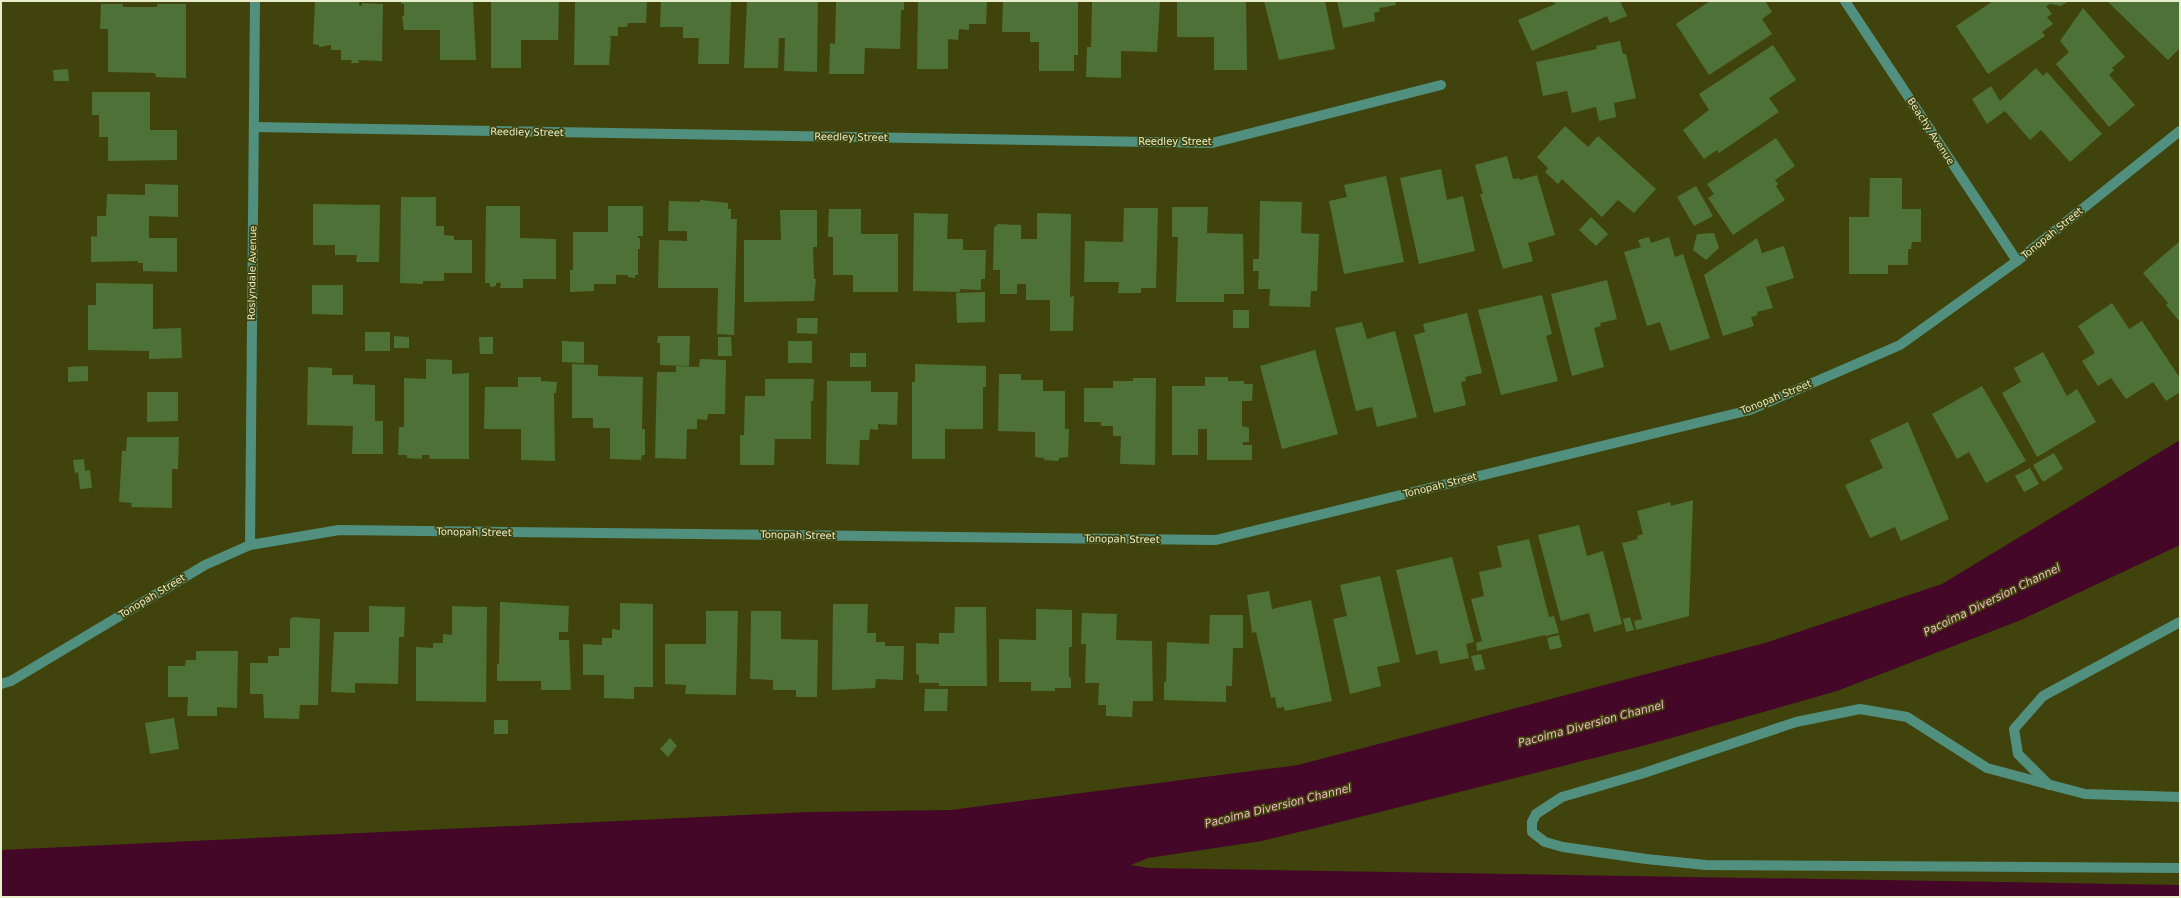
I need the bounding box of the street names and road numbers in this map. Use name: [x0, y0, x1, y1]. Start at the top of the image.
street label: Beachy Avenue: [1905, 96, 1957, 166]
street label: Reedley Street: [490, 126, 564, 138]
street label: Reedley Street: [814, 131, 888, 143]
street label: Reedley Street: [1138, 136, 1212, 147]
street label: Tonopah Street: [2018, 205, 2085, 262]
street label: Roslyndale Avenue: [246, 226, 258, 320]
street label: Tonopah Street: [1738, 378, 1813, 417]
street label: Tonopah Street: [1401, 471, 1478, 500]
street label: Tonopah Street: [435, 526, 512, 538]
street label: Tonopah Street: [759, 529, 836, 541]
street label: Tonopah Street: [1083, 533, 1160, 545]
street label: Tonopah Street: [116, 572, 187, 621]

